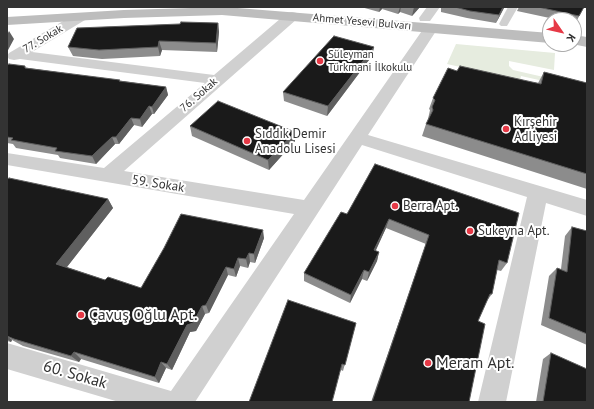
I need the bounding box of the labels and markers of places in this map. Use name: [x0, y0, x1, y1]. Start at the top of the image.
place label: Süleyman Türkmani İlkokulu: [328, 48, 412, 74]
marker: Süleyman Türkmani İlkokulu: [315, 56, 325, 66]
place label: Kırşehir Adliyesi: [514, 114, 557, 145]
marker: Kırşehir Adliyesi: [501, 124, 511, 134]
place label: Sıddık Demir Anadolu Lisesi: [255, 126, 336, 157]
marker: Sıddık Demir Anadolu Lisesi: [242, 136, 252, 146]
place label: Berra Apt.: [403, 198, 458, 214]
marker: Berra Apt.: [390, 201, 400, 211]
place label: Sukeyna Apt.: [478, 223, 549, 239]
marker: Sukeyna Apt.: [465, 226, 475, 236]
place label: Çavuş Oğlu Apt.: [89, 305, 197, 325]
marker: Çavuş Oğlu Apt.: [76, 310, 86, 320]
place label: Meram Apt.: [436, 353, 515, 373]
marker: Meram Apt.: [423, 358, 433, 368]

